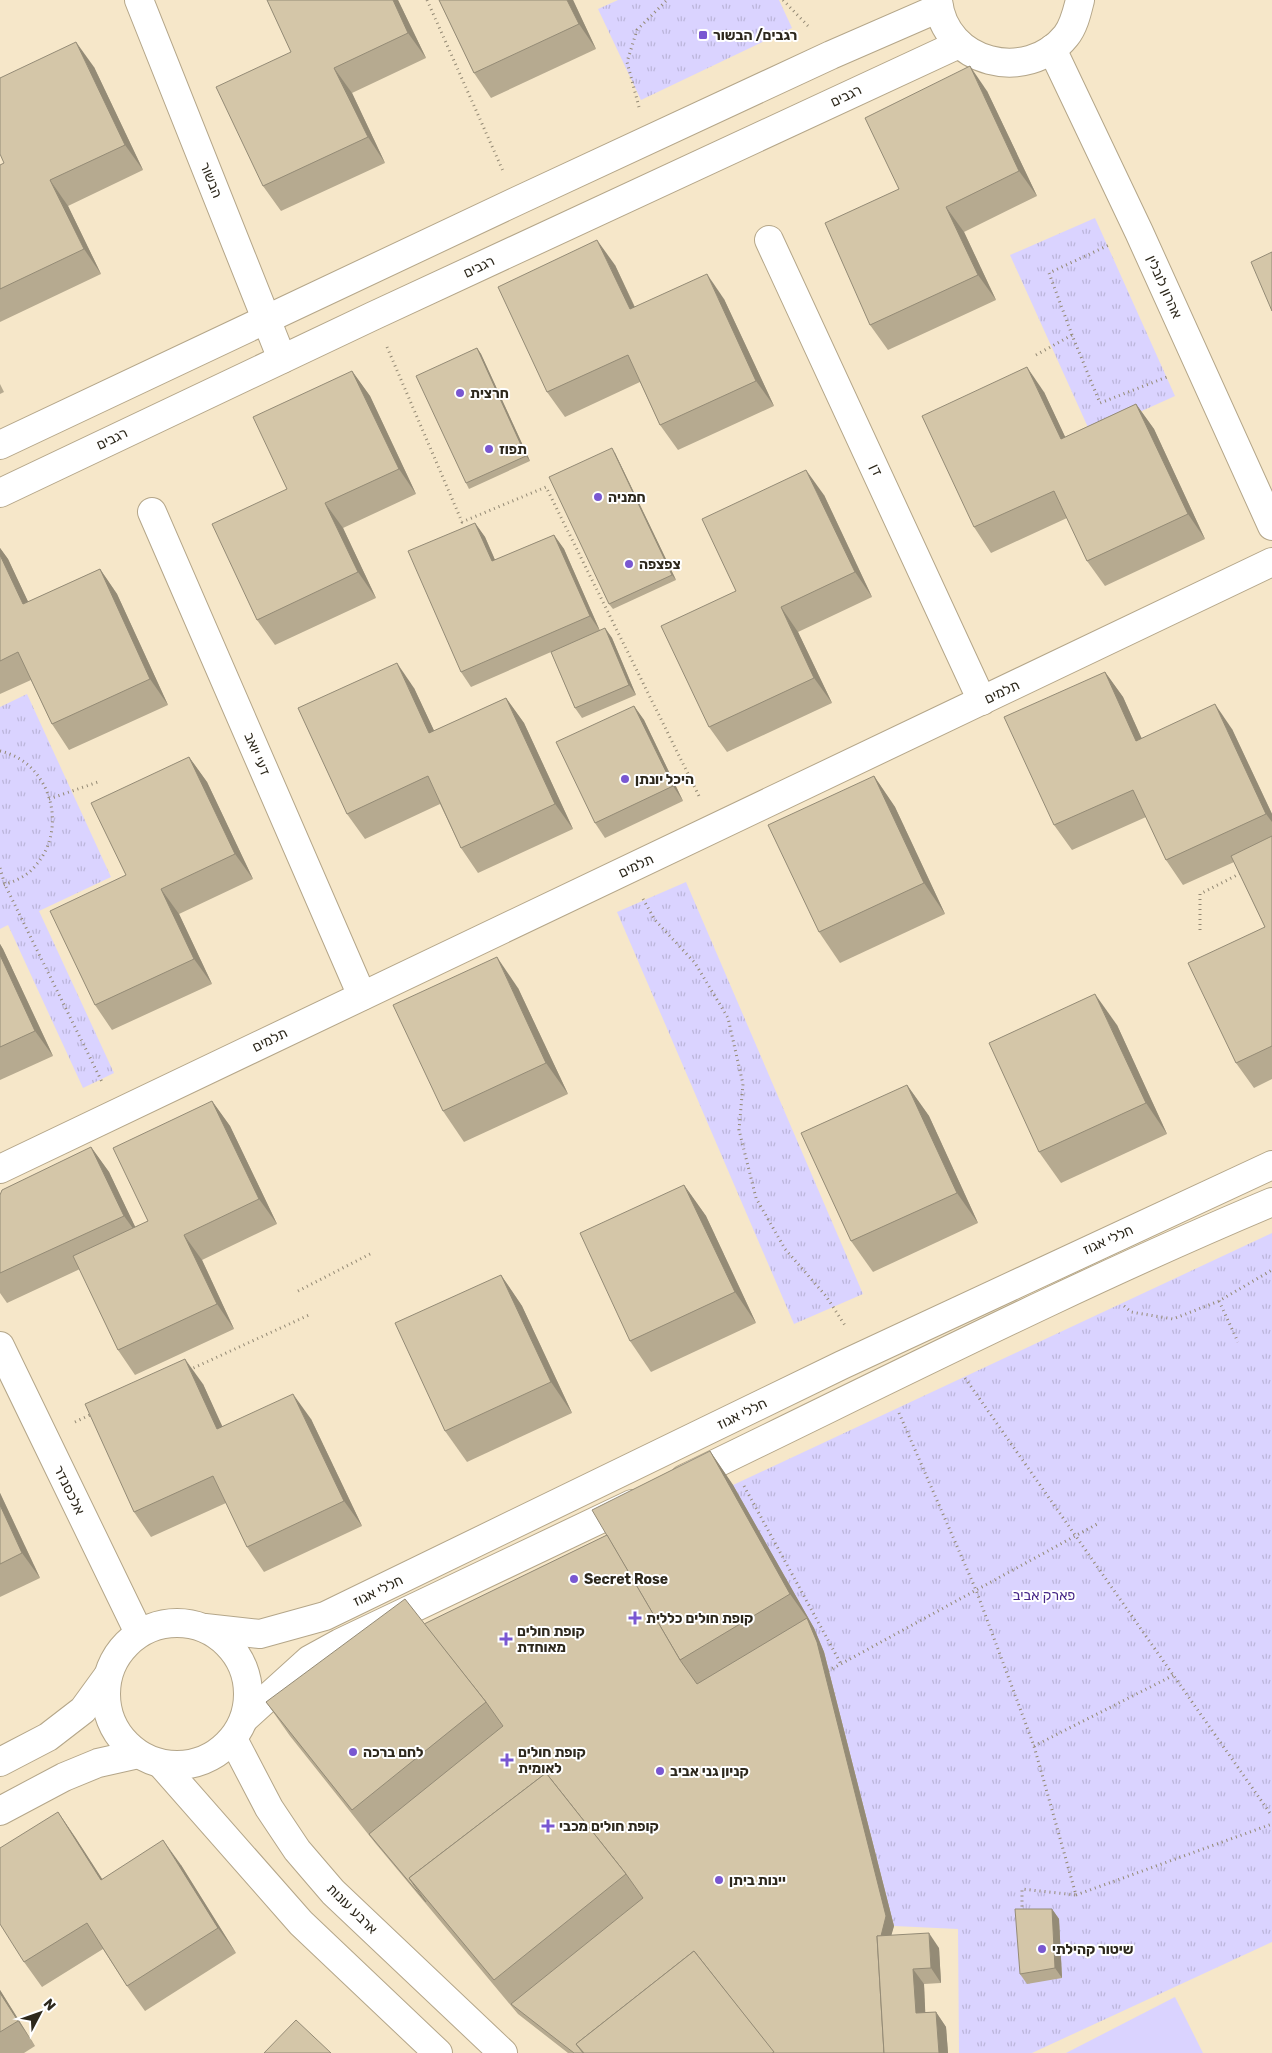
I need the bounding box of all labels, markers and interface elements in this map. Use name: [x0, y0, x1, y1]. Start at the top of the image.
place label: רגבים/ הבשור: [713, 27, 797, 44]
marker: רגבים/ הבשור: [697, 29, 709, 41]
street label: רגבים: [828, 81, 864, 111]
street label: הבשור: [196, 160, 226, 200]
street label: רגבים: [461, 252, 497, 282]
street label: אהרון לובלין: [1143, 253, 1185, 321]
place label: חרצית: [470, 385, 509, 402]
marker: חרצית: [454, 387, 466, 399]
street label: רגבים: [94, 424, 130, 454]
place label: תפוז: [499, 441, 527, 458]
marker: תפוז: [483, 443, 495, 455]
street label: דן: [866, 461, 886, 479]
place label: חמניה: [608, 489, 646, 506]
marker: חמניה: [592, 491, 604, 503]
place label: צפצפה: [639, 556, 681, 573]
marker: צפצפה: [623, 558, 635, 570]
street label: תלמים: [982, 676, 1022, 708]
street label: דעי יואב: [240, 730, 274, 778]
place label: היכל יונתן: [635, 771, 694, 788]
marker: היכל יונתן: [619, 773, 631, 785]
street label: תלמים: [616, 850, 656, 882]
street label: תלמים: [250, 1024, 290, 1056]
street label: חללי אגוז: [1080, 1221, 1136, 1259]
street label: חללי אגוז: [714, 1395, 770, 1433]
street label: אלכסנדר: [50, 1463, 88, 1517]
place label: Secret Rose: [584, 1571, 668, 1588]
street label: חללי אגוז: [350, 1572, 406, 1610]
marker: Secret Rose: [568, 1573, 580, 1585]
park label: פארק אביב: [1013, 1587, 1075, 1604]
place label: קופת חולים כללית: [646, 1610, 753, 1627]
marker: קופת חולים כללית: [628, 1611, 642, 1625]
place label: קופת חולים מאוחדת: [517, 1623, 585, 1656]
marker: קופת חולים מאוחדת: [499, 1632, 513, 1646]
place label: לחם ברכה: [363, 1744, 423, 1761]
place label: קופת חולים לאומית: [518, 1744, 586, 1777]
marker: לחם ברכה: [347, 1746, 359, 1758]
marker: קופת חולים לאומית: [500, 1753, 514, 1767]
place label: קניון גני אביב: [670, 1763, 749, 1780]
marker: קניון גני אביב: [654, 1765, 666, 1777]
place label: קופת חולים מכבי: [559, 1818, 659, 1835]
marker: קופת חולים מכבי: [541, 1819, 555, 1833]
place label: יינות ביתן: [729, 1872, 786, 1889]
marker: יינות ביתן: [713, 1874, 725, 1886]
street label: ארבע עונות: [323, 1880, 381, 1938]
place label: שיטור קהילתי: [1052, 1941, 1133, 1958]
marker: שיטור קהילתי: [1036, 1943, 1048, 1955]
north arrow: [15, 1988, 65, 2038]
text: N: [40, 1995, 59, 2014]

